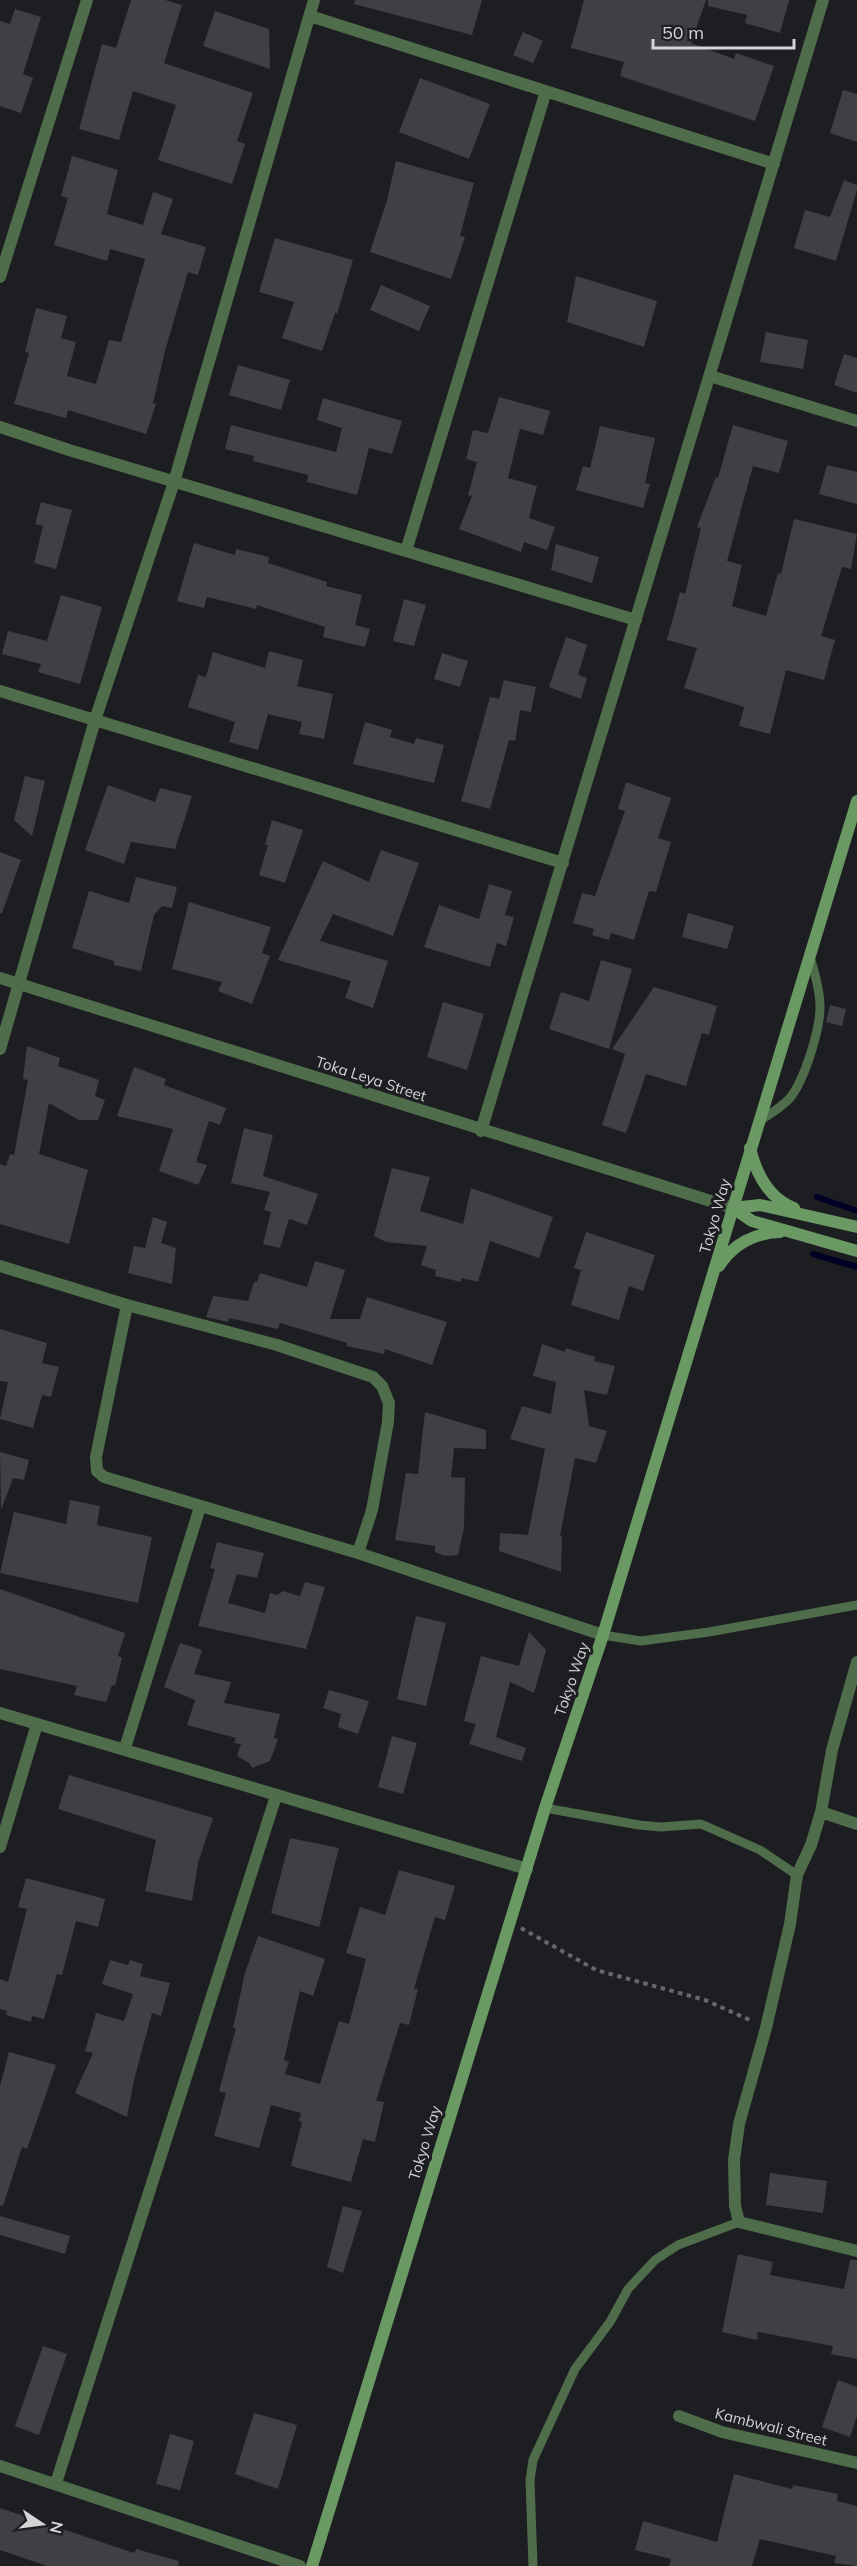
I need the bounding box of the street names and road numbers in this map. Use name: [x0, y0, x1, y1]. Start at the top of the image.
street label: Toka Leya Street: [313, 1052, 429, 1105]
street label: Tokyo Way: [695, 1176, 734, 1255]
street label: Tokyo Way: [550, 1639, 593, 1718]
street label: Tokyo Way: [404, 2103, 445, 2182]
street label: Kambwali Street: [713, 2403, 829, 2450]

